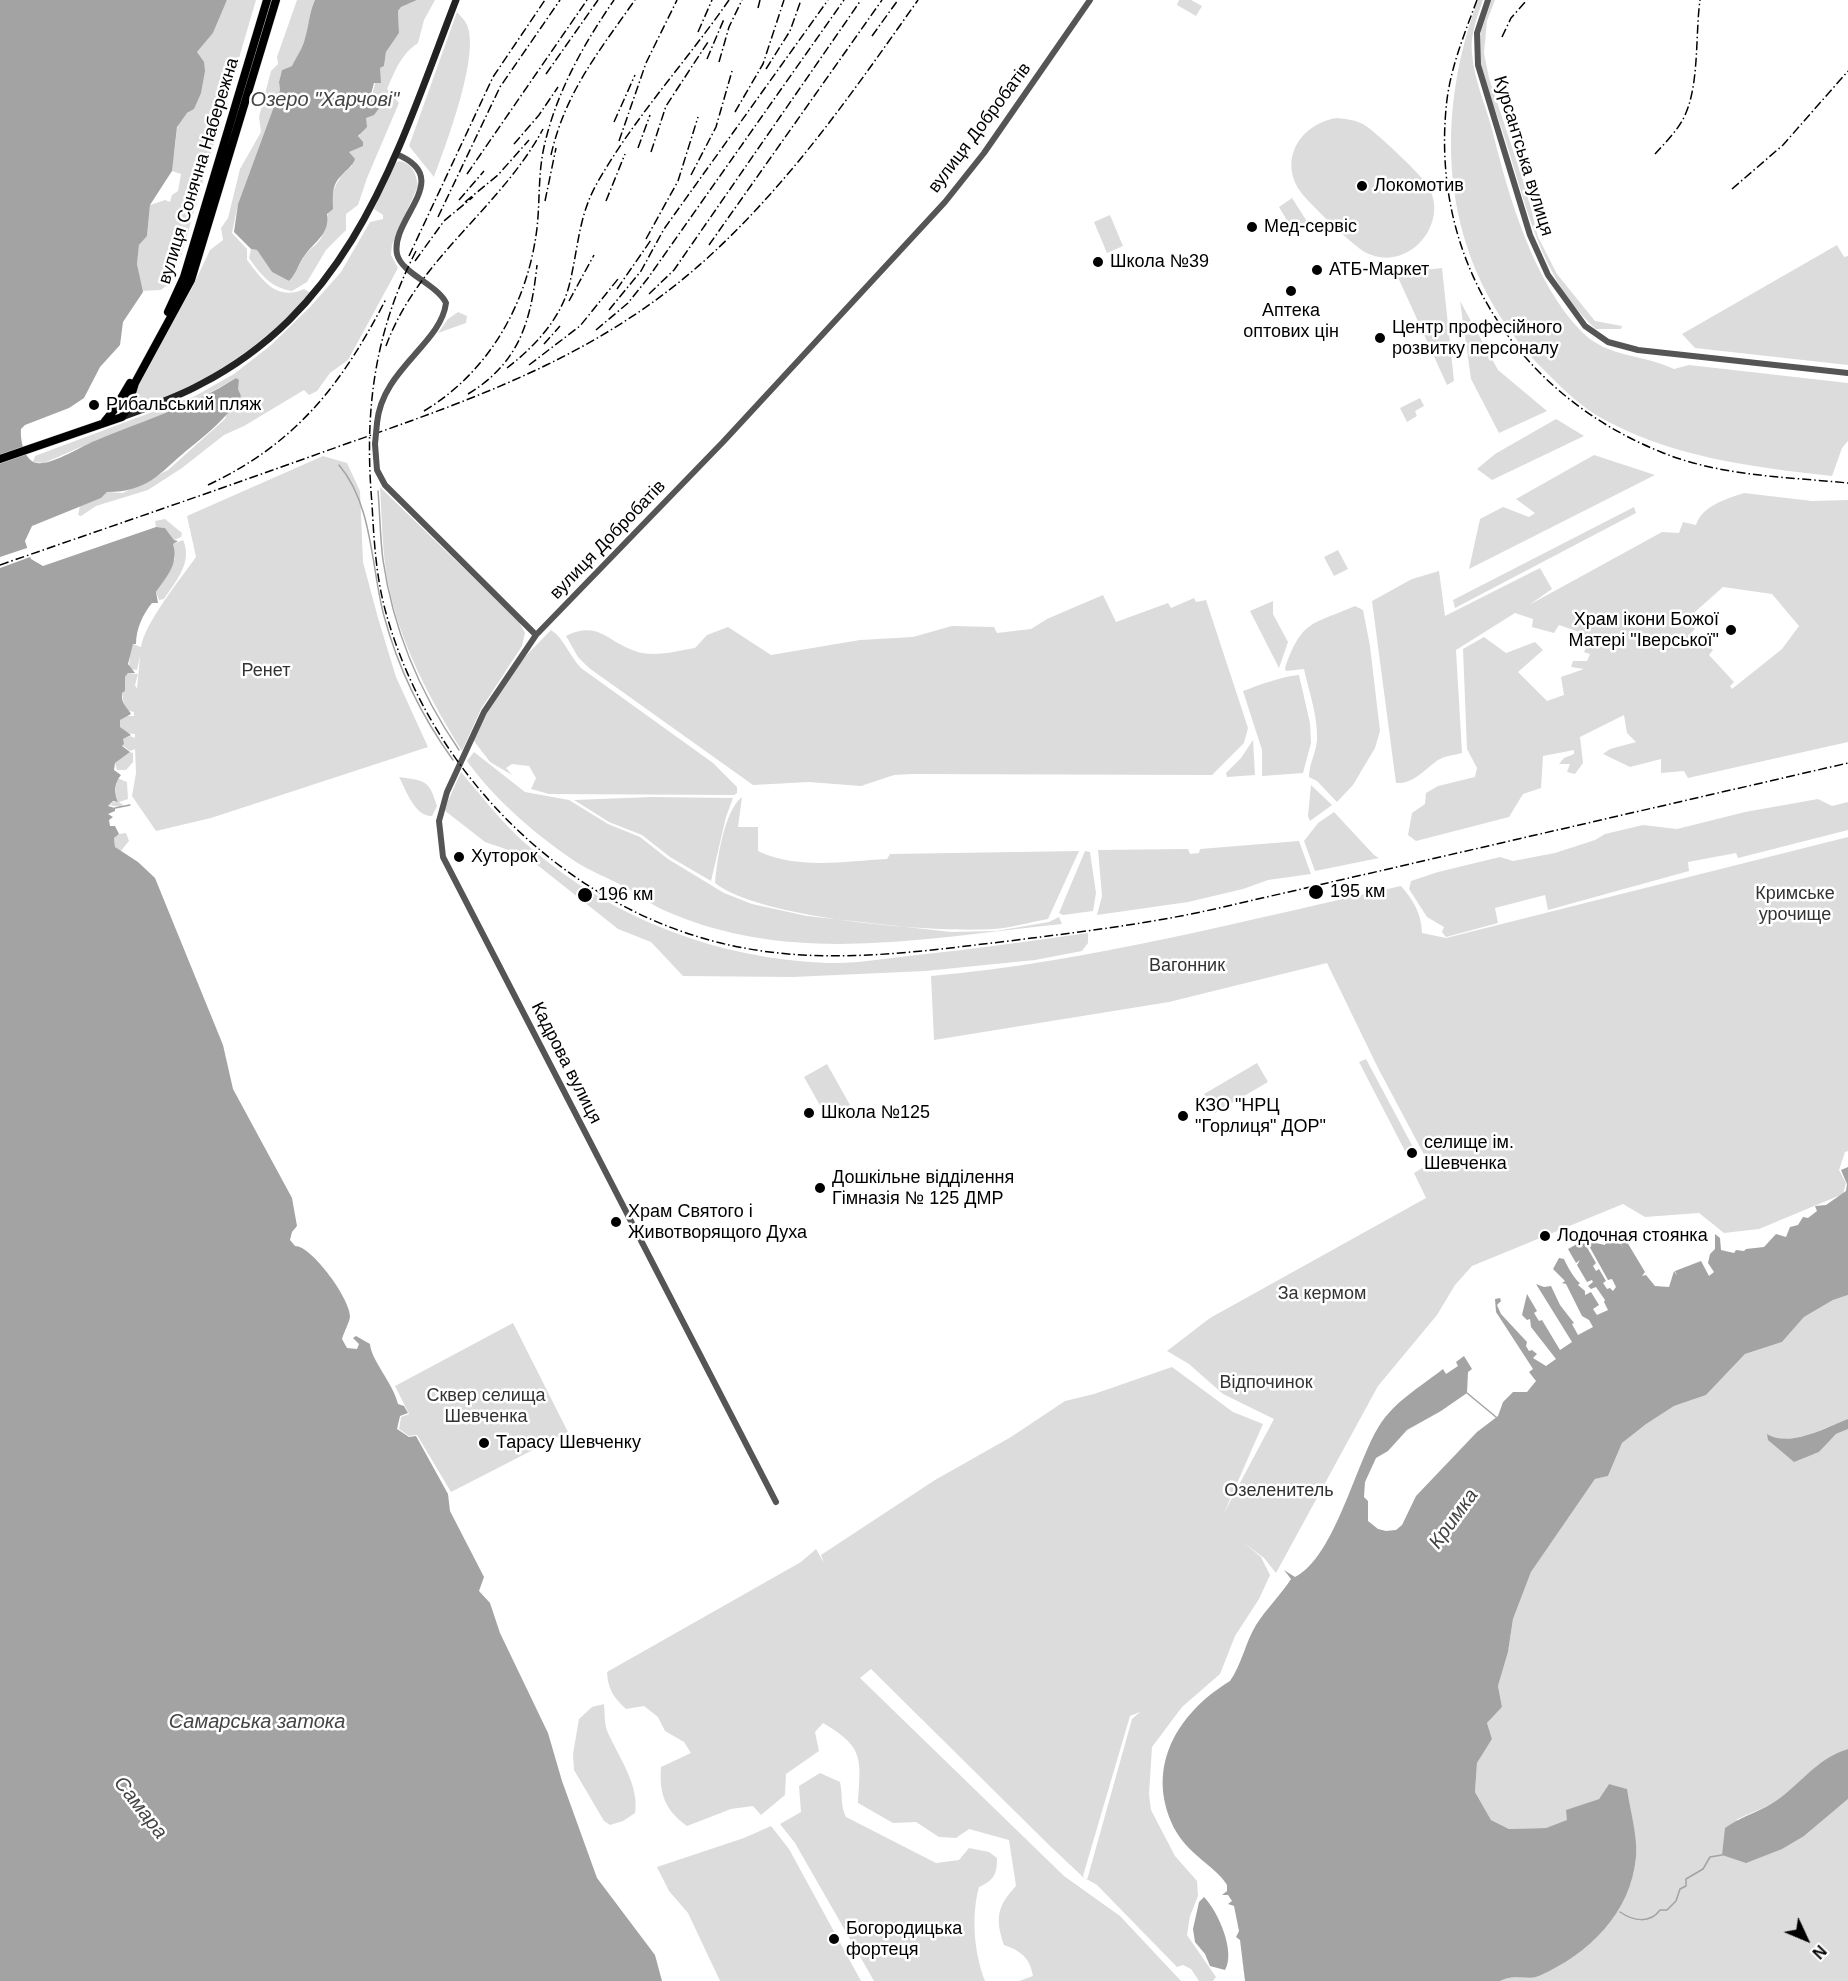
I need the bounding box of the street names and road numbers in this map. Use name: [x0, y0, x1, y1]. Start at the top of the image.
street label: вулиця Сонячна Набережна: [154, 55, 244, 287]
street label: вулиця Добробатів: [924, 59, 1036, 197]
street label: Курсантська вулиця: [1488, 73, 1558, 239]
street label: вулиця Добробатів: [546, 476, 670, 604]
street label: Кадрова вулиця: [526, 998, 606, 1128]

